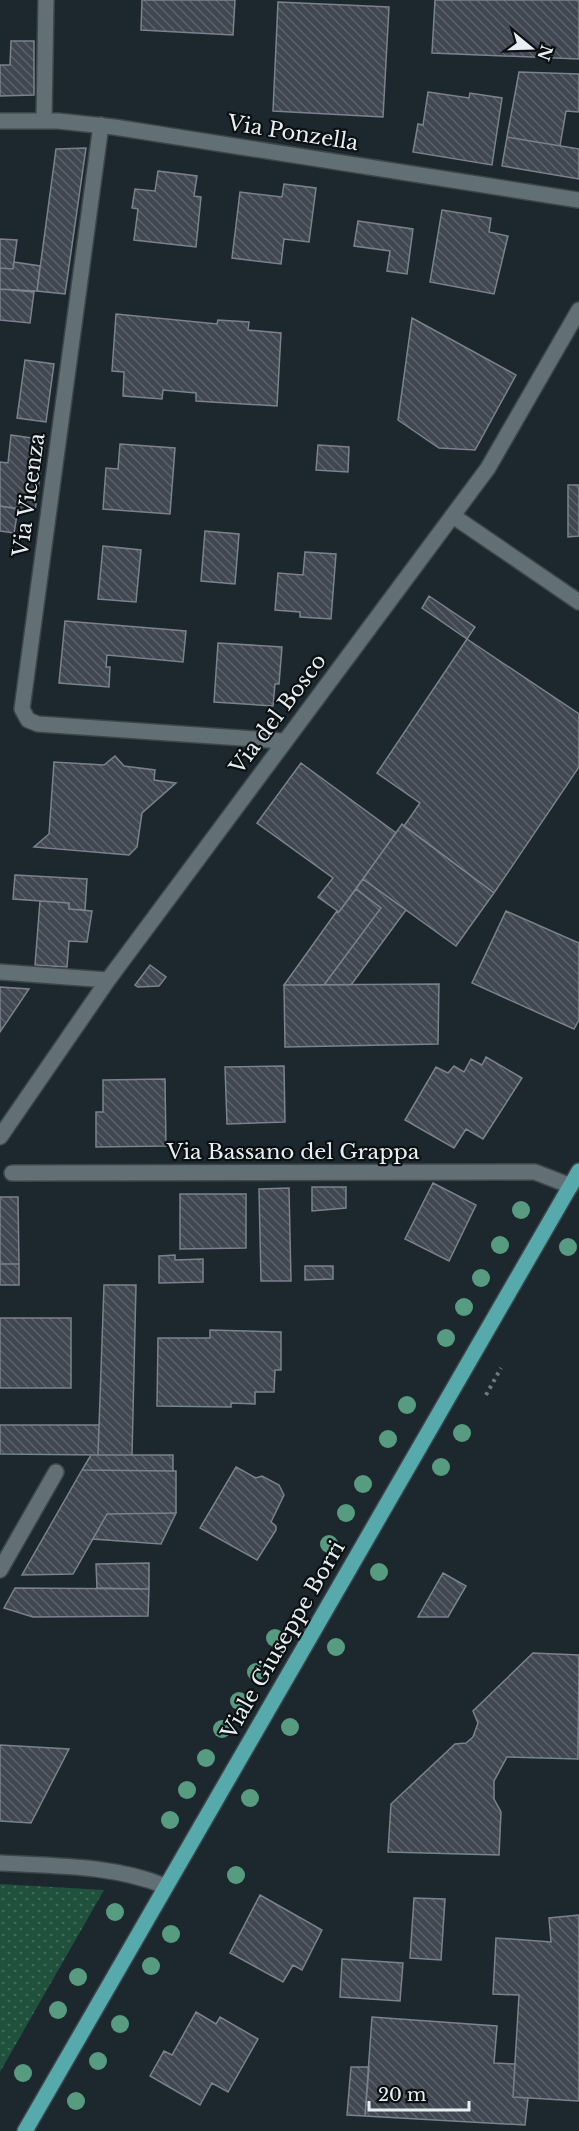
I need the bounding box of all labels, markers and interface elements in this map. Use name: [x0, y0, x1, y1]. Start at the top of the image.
north arrow: [501, 18, 561, 78]
text: N: [533, 43, 557, 63]
street label: Via Ponzella: [225, 110, 361, 156]
street label: Via Vicenza: [7, 431, 51, 559]
street label: Via del Bosco: [224, 649, 332, 780]
street label: Via Bassano del Grappa: [166, 1139, 420, 1165]
street label: Viale Giuseppe Borri: [215, 1536, 350, 1745]
scale bar: [369, 2074, 470, 2112]
text: 20 m: [378, 2084, 426, 2106]

